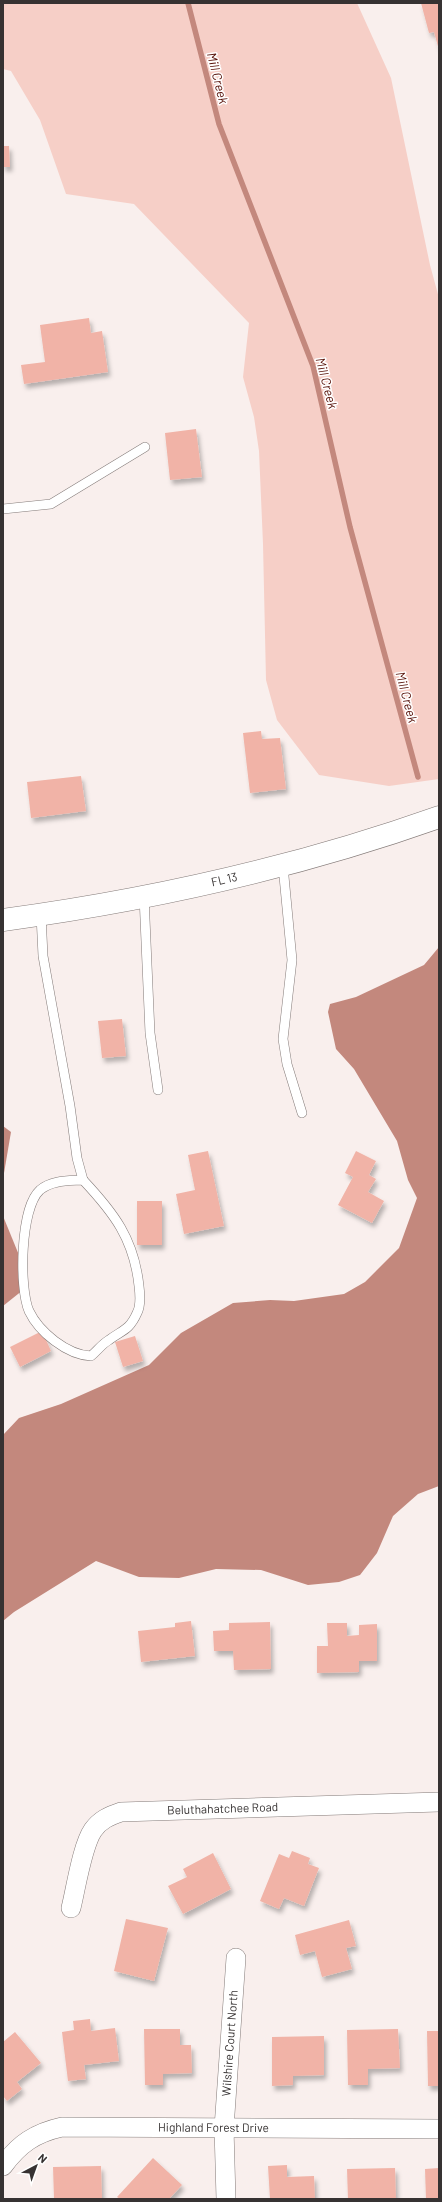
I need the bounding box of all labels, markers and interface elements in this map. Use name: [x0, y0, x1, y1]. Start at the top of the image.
water label: Mill Creek: [204, 51, 232, 106]
water label: Mill Creek: [312, 356, 342, 411]
water label: Mill Creek: [392, 670, 422, 725]
street label: FL 13: [210, 869, 239, 888]
street label: Beluthahatchee Road: [167, 1799, 278, 1817]
street label: Wilshire Court North: [218, 1990, 240, 2097]
street label: Highland Forest Drive: [158, 2120, 269, 2134]
north arrow: [16, 2146, 56, 2186]
text: N: [36, 2151, 50, 2165]

